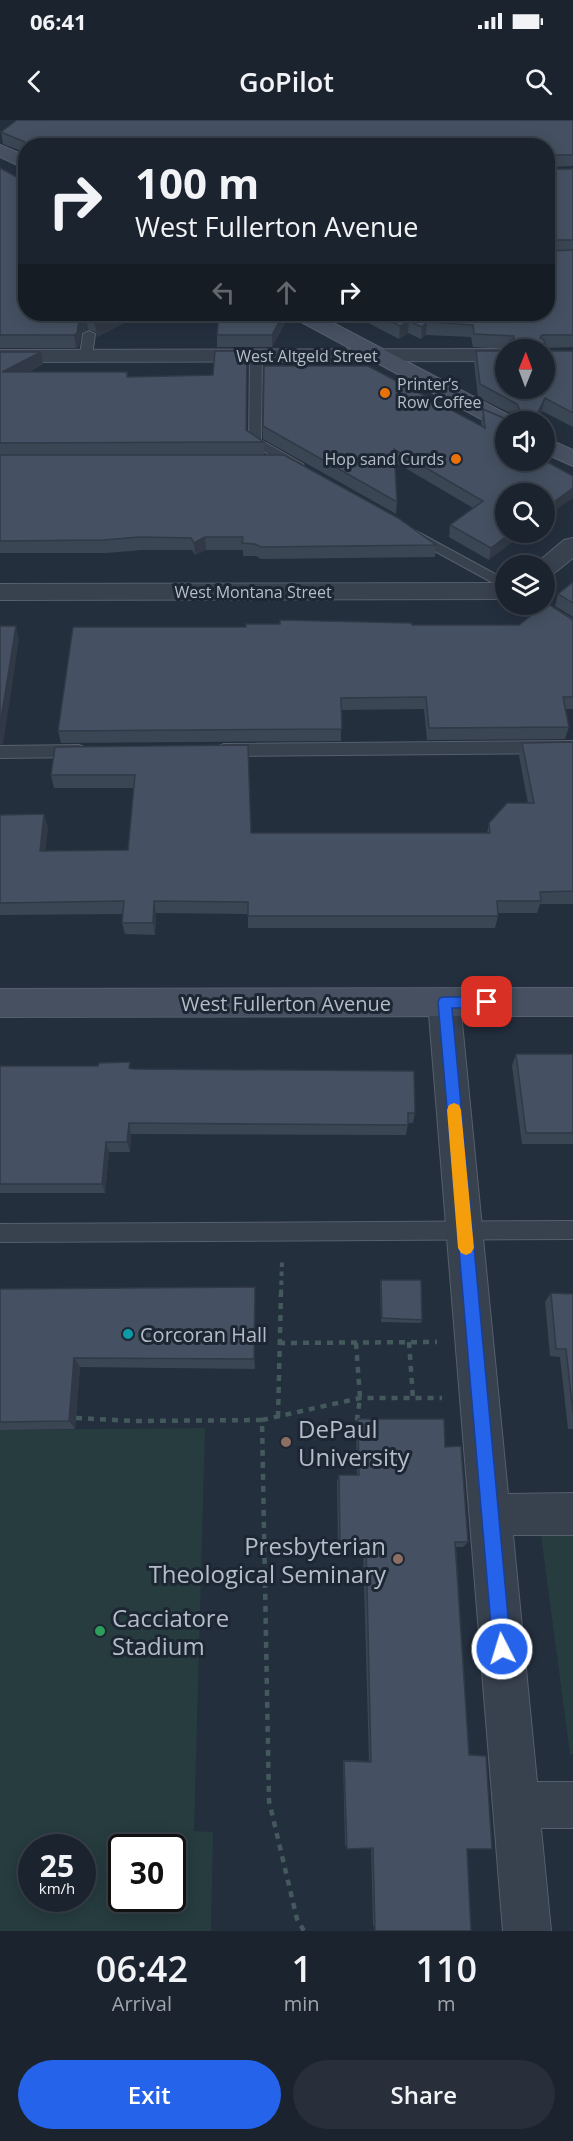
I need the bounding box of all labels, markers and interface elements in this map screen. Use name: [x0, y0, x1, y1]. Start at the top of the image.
text: 06:41: [30, 6, 87, 36]
text: GoPilot: [239, 63, 334, 100]
icon: back: [18, 65, 51, 98]
icon: search: [522, 65, 555, 98]
text: 100 m: [135, 154, 259, 211]
icon: right: [36, 162, 114, 240]
text: West Fullerton Avenue: [135, 208, 418, 245]
icon: left: [207, 276, 240, 309]
icon: ahead: [270, 276, 303, 309]
icon: right: [333, 276, 366, 309]
north arrow: [495, 339, 555, 399]
map controls: [495, 339, 555, 615]
street label: West Altgeld Street: [236, 345, 378, 367]
place label: Printer’s Row Coffee: [397, 373, 482, 413]
marker: Printer’s Row Coffee: [378, 386, 392, 400]
button: sound: [495, 411, 555, 471]
place label: Hop sand Curds: [325, 448, 444, 470]
marker: Hop sand Curds: [449, 452, 463, 466]
button: search: [495, 483, 555, 543]
button: layers: [495, 555, 555, 615]
street label: West Montana Street: [174, 581, 332, 603]
pin: [461, 976, 512, 1027]
icon: arrive: [470, 985, 503, 1018]
street label: West Fullerton Avenue: [181, 990, 391, 1017]
place label: Corcoran Hall: [140, 1321, 267, 1348]
marker: Corcoran Hall: [121, 1327, 135, 1341]
place label: DePaul University: [298, 1412, 411, 1473]
marker: DePaul University: [279, 1435, 293, 1449]
place label: Presbyterian Theological Seminary: [149, 1529, 387, 1590]
marker: Presbyterian Theological Seminary: [391, 1552, 405, 1566]
place label: Cacciatore Stadium: [112, 1601, 229, 1662]
position arrow: [470, 1617, 534, 1681]
marker: Cacciatore Stadium: [93, 1624, 107, 1638]
speed limit sign: 30: [108, 1834, 186, 1912]
text: 25: [40, 1845, 74, 1886]
text: km/h: [39, 1878, 75, 1898]
text: 06:42: [96, 1944, 188, 1993]
text: 1: [291, 1944, 312, 1993]
text: 110: [415, 1944, 477, 1993]
text: Arrival: [112, 1990, 172, 2017]
text: min: [284, 1990, 320, 2017]
text: m: [437, 1990, 456, 2017]
button: Exit: [18, 2060, 281, 2129]
button: Share: [293, 2060, 555, 2129]

